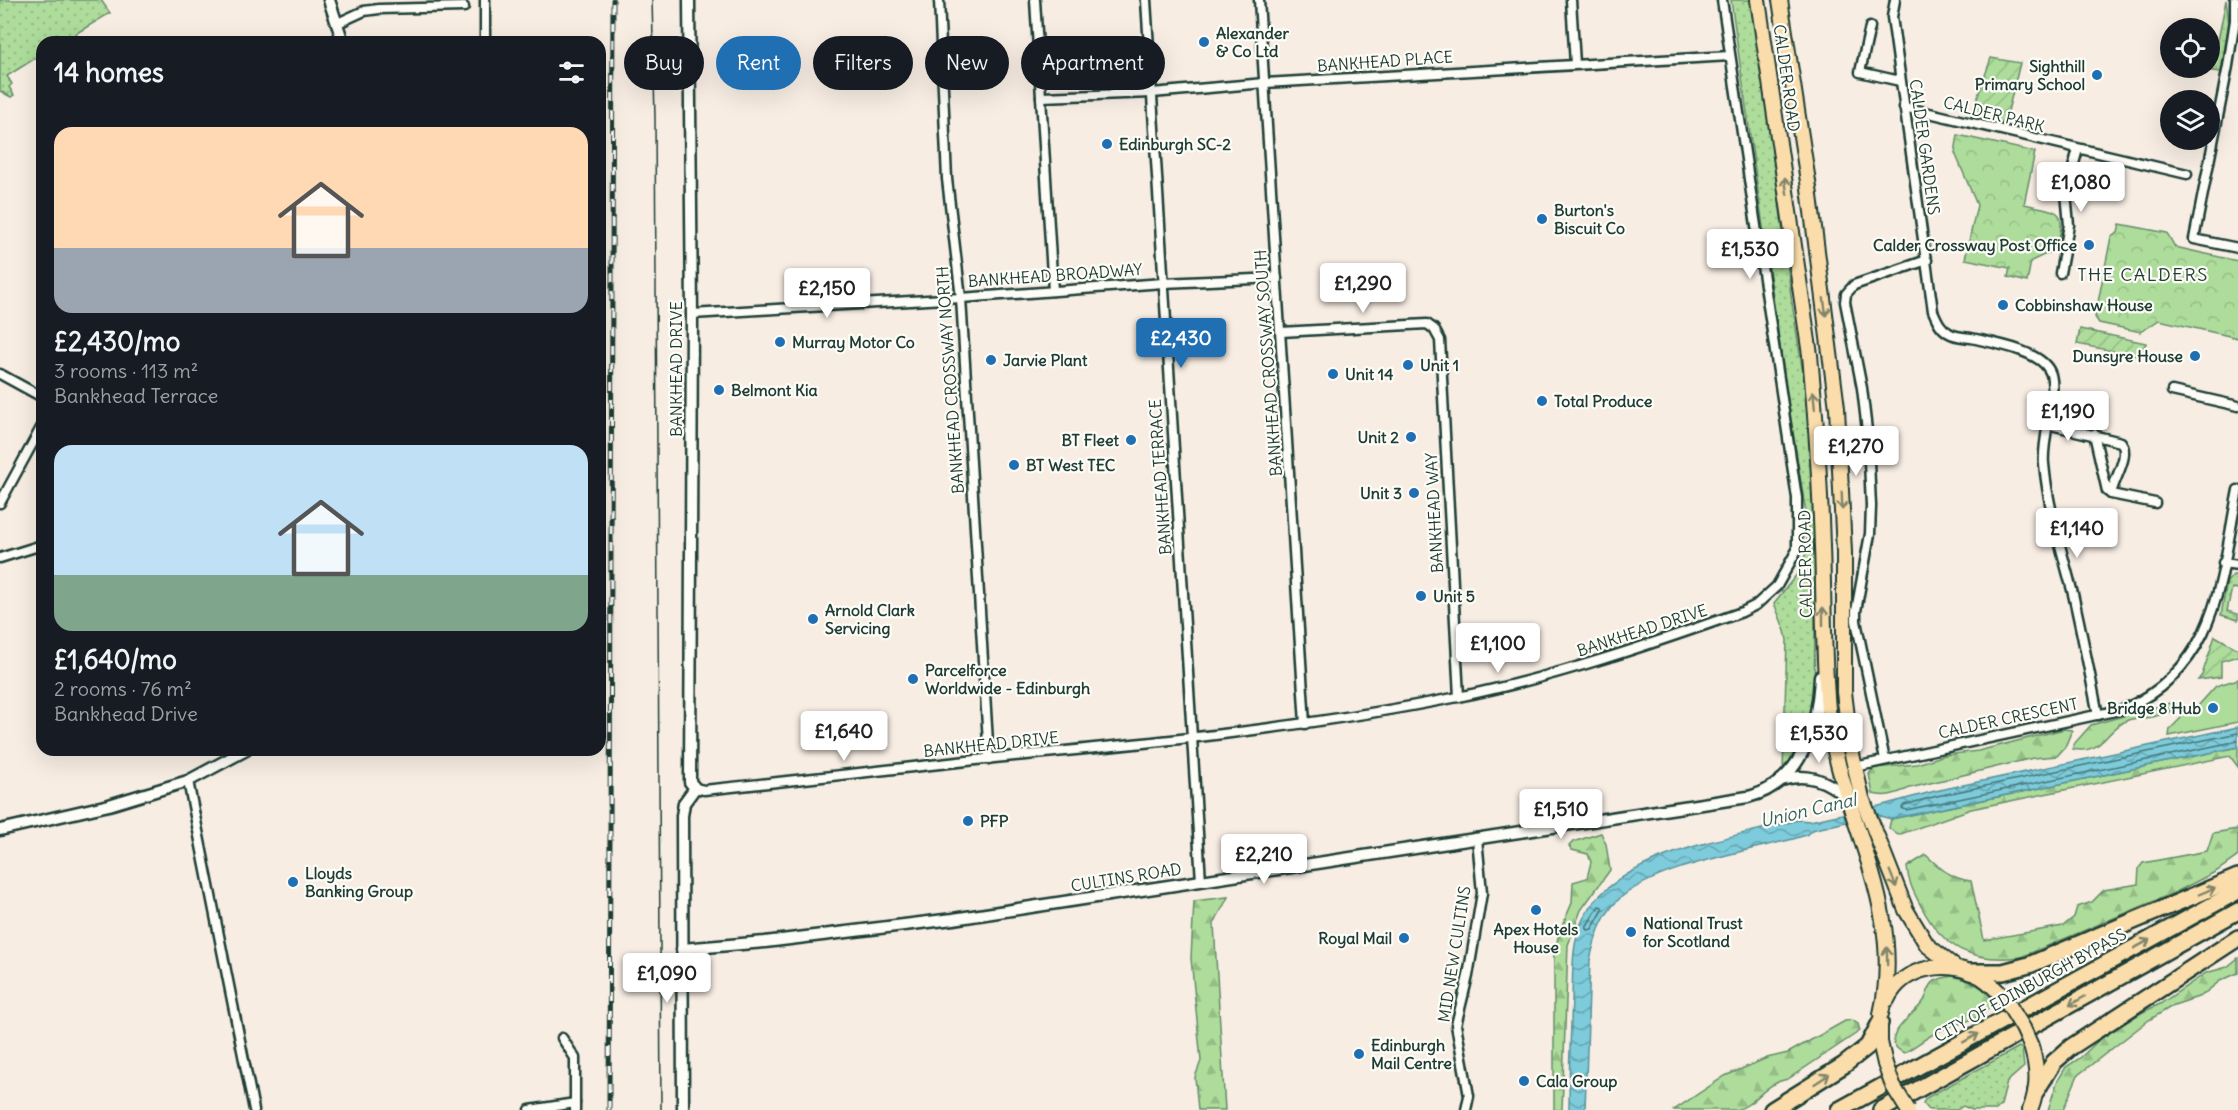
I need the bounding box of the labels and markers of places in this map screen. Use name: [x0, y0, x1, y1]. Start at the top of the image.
place label: Alexander & Co Ltd: [1216, 23, 1289, 61]
marker: Alexander & Co Ltd: [1197, 35, 1211, 49]
place label: Sighthill Primary School: [1975, 56, 2085, 95]
marker: Sighthill Primary School: [2090, 68, 2104, 82]
place label: Edinburgh SC-2: [1119, 134, 1231, 155]
marker: Edinburgh SC-2: [1100, 137, 1114, 151]
pin: £1,080: [2032, 162, 2130, 213]
place label: Burton's Biscuit Co: [1554, 200, 1625, 238]
marker: Burton's Biscuit Co: [1535, 212, 1549, 226]
pin: £1,530: [1701, 229, 1799, 280]
place label: Calder Crossway Post Office: [1873, 235, 2077, 256]
marker: Calder Crossway Post Office: [2082, 238, 2096, 252]
pin: £1,290: [1314, 263, 1412, 314]
pin: £2,150: [778, 268, 876, 319]
place label: Cobbinshaw House: [2015, 295, 2153, 315]
marker: Cobbinshaw House: [1996, 298, 2010, 312]
pin: £2,430: [1132, 318, 1230, 369]
place label: Murray Motor Co: [792, 332, 915, 353]
marker: Murray Motor Co: [773, 335, 787, 349]
place label: Dunsyre House: [2072, 346, 2183, 367]
marker: Dunsyre House: [2188, 349, 2202, 363]
place label: Jarvie Plant: [1003, 350, 1088, 370]
marker: Jarvie Plant: [984, 353, 998, 367]
place label: Unit 1: [1420, 355, 1459, 375]
marker: Unit 1: [1401, 358, 1415, 372]
place label: Unit 14: [1345, 364, 1393, 384]
marker: Unit 14: [1326, 367, 1340, 381]
place label: Belmont Kia: [731, 380, 818, 400]
marker: Belmont Kia: [712, 383, 726, 397]
place label: Total Produce: [1554, 391, 1653, 411]
pin: £1,190: [2019, 391, 2117, 442]
marker: Total Produce: [1535, 394, 1549, 408]
pin: £1,270: [1807, 426, 1905, 477]
place label: Unit 2: [1357, 427, 1399, 447]
place label: BT Fleet: [1062, 430, 1120, 450]
marker: Unit 2: [1404, 430, 1418, 444]
marker: BT Fleet: [1124, 433, 1138, 447]
place label: BT West TEC: [1026, 455, 1116, 475]
marker: BT West TEC: [1007, 458, 1021, 472]
place label: Unit 3: [1360, 483, 1402, 503]
marker: Unit 3: [1407, 486, 1421, 500]
pin: £1,140: [2028, 508, 2126, 559]
place label: Unit 5: [1433, 586, 1475, 606]
marker: Unit 5: [1414, 589, 1428, 603]
place label: Arnold Clark Servicing: [825, 600, 915, 639]
marker: Arnold Clark Servicing: [806, 612, 820, 626]
pin: £1,100: [1449, 623, 1547, 674]
place label: Parcelforce Worldwide - Edinburgh: [925, 660, 1090, 699]
marker: Parcelforce Worldwide - Edinburgh: [906, 672, 920, 686]
place label: Bridge 8 Hub: [2107, 698, 2201, 719]
marker: Bridge 8 Hub: [2206, 701, 2220, 715]
pin: £1,640: [795, 711, 893, 762]
pin: £1,530: [1770, 713, 1868, 764]
pin: £1,510: [1512, 789, 1610, 840]
place label: PFP: [980, 811, 1009, 831]
marker: PFP: [961, 814, 975, 828]
pin: £2,210: [1215, 834, 1313, 885]
place label: Lloyds Banking Group: [305, 863, 413, 902]
marker: Lloyds Banking Group: [286, 875, 300, 889]
marker: Apex Hotels House: [1529, 903, 1543, 917]
place label: National Trust for Scotland: [1643, 913, 1743, 951]
place label: Apex Hotels House: [1494, 919, 1578, 957]
marker: National Trust for Scotland: [1624, 925, 1638, 939]
place label: Royal Mail: [1318, 928, 1392, 949]
marker: Royal Mail: [1397, 931, 1411, 945]
pin: £1,090: [618, 953, 716, 1004]
place label: Edinburgh Mail Centre: [1371, 1035, 1452, 1073]
marker: Edinburgh Mail Centre: [1352, 1047, 1366, 1061]
place label: Cala Group: [1536, 1071, 1617, 1092]
marker: Cala Group: [1517, 1074, 1531, 1088]

